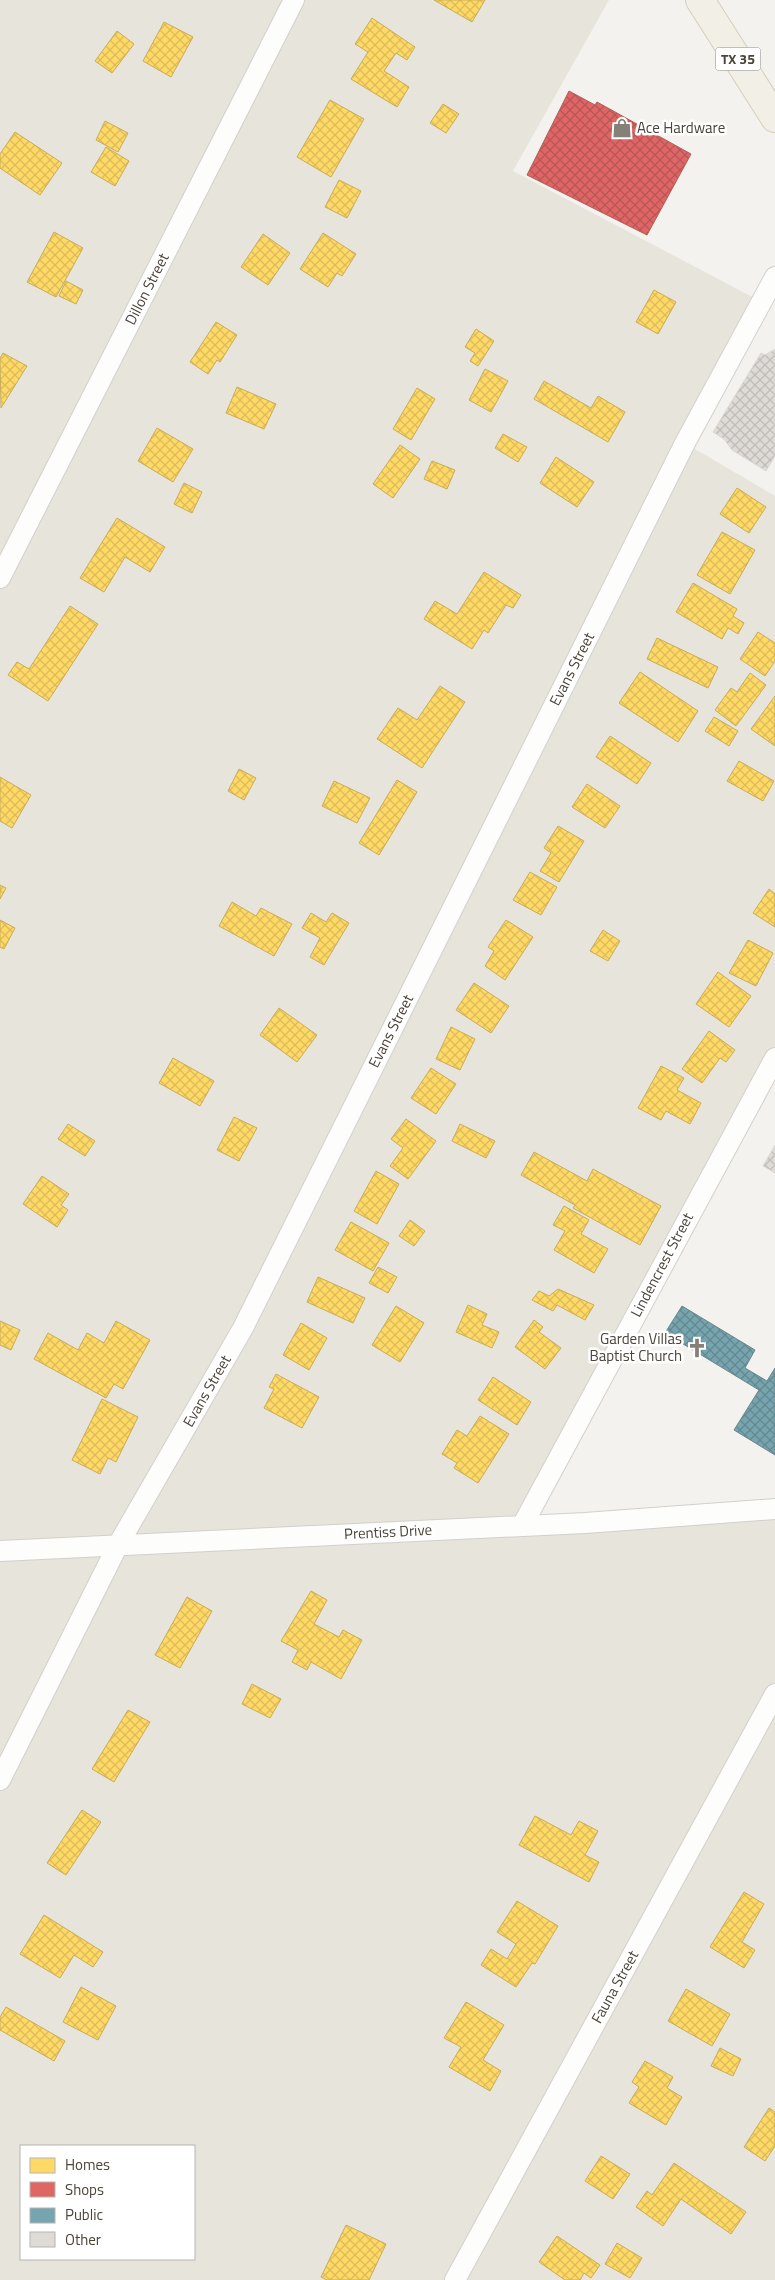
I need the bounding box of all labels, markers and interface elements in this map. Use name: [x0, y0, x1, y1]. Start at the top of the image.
road number: TX 35: [716, 48, 760, 70]
place label: Ace Hardware: [637, 116, 725, 139]
shop icon: Ace Hardware: [611, 117, 633, 139]
street label: Dillon Street: [119, 248, 175, 329]
street label: Evans Street: [543, 627, 600, 710]
street label: Evans Street: [362, 989, 419, 1072]
street label: Lindencrest Street: [624, 1208, 699, 1321]
place label: Garden Villas Baptist Church: [589, 1327, 682, 1367]
church icon: Garden Villas Baptist Church: [686, 1337, 708, 1359]
street label: Evans Street: [177, 1350, 237, 1431]
street label: Prentiss Drive: [343, 1518, 433, 1545]
street label: Fauna Street: [585, 1945, 644, 2028]
legend: [20, 2145, 195, 2260]
text: Homes: [65, 2153, 110, 2176]
text: Shops: [65, 2178, 104, 2201]
text: Public: [65, 2203, 103, 2226]
text: Other: [65, 2228, 101, 2251]

